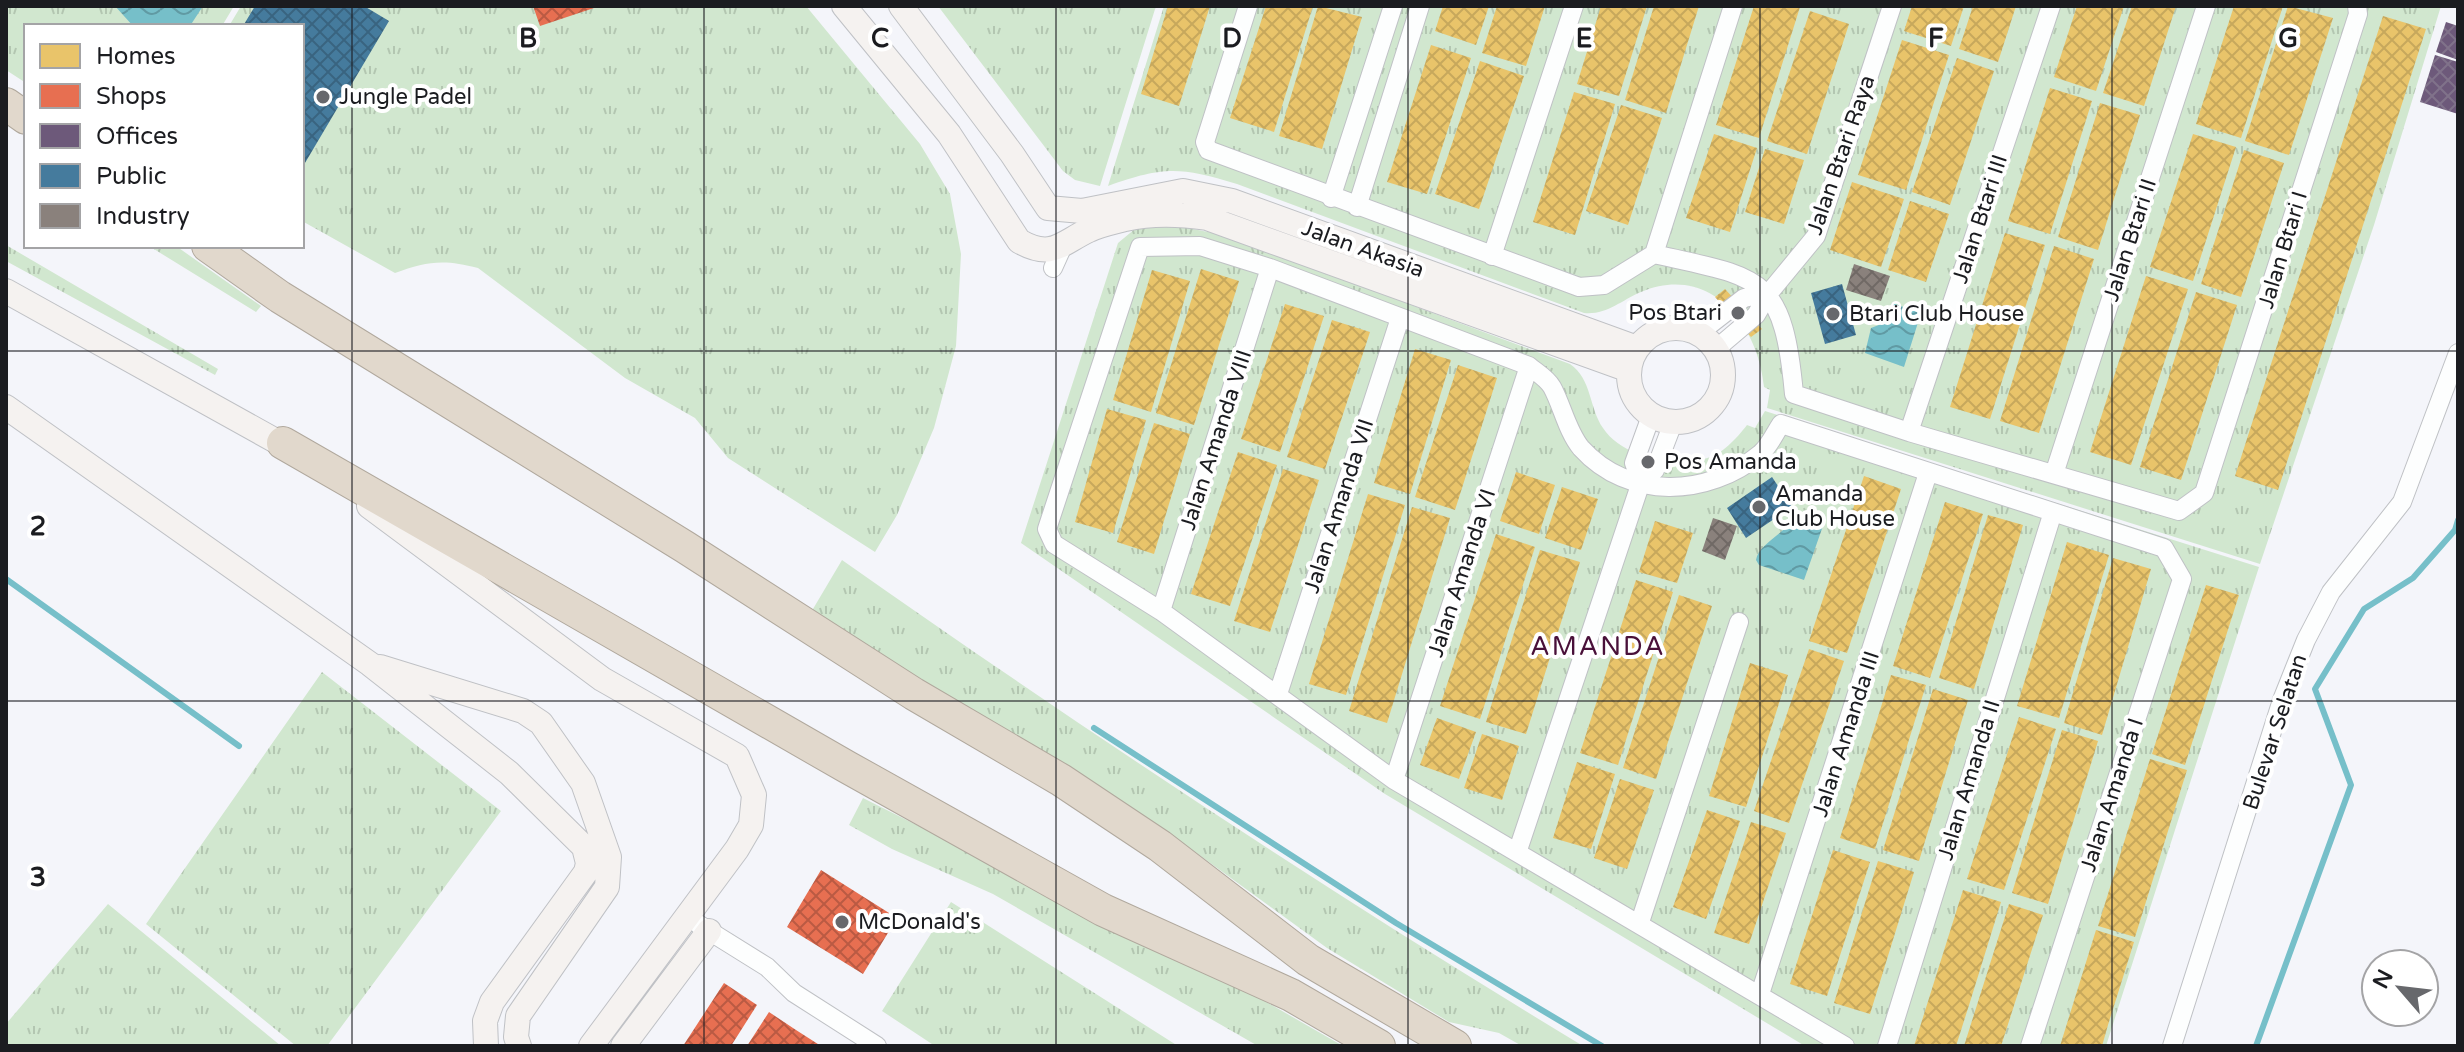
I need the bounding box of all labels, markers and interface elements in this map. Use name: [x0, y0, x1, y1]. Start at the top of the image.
text: B: [519, 23, 537, 54]
text: C: [871, 23, 889, 54]
text: D: [1222, 23, 1242, 54]
text: E: [1576, 23, 1592, 54]
text: F: [1928, 23, 1944, 54]
text: G: [2278, 23, 2298, 54]
legend: [24, 24, 304, 248]
text: Homes: [96, 42, 176, 71]
street label: Jalan Btari Raya: [1802, 72, 1880, 238]
text: Shops: [96, 82, 166, 111]
place label: Jungle Padel: [339, 84, 472, 110]
marker: Jungle Padel: [314, 88, 332, 106]
text: Offices: [96, 122, 178, 151]
street label: Jalan Btari III: [1947, 151, 2013, 287]
text: Public: [96, 162, 166, 191]
street label: Jalan Btari II: [2098, 175, 2162, 305]
street label: Jalan Btari I: [2253, 188, 2313, 312]
text: Industry: [96, 202, 190, 231]
street label: Jalan Akasia: [1298, 215, 1428, 283]
place label: Pos Btari: [1628, 300, 1722, 326]
place label: Btari Club House: [1849, 301, 2024, 327]
marker: Pos Btari: [1729, 304, 1747, 322]
marker: Btari Club House: [1824, 305, 1842, 323]
street label: Jalan Amanda VIII: [1175, 347, 1257, 533]
street label: Jalan Amanda VII: [1299, 416, 1379, 596]
place label: Pos Amanda: [1664, 449, 1797, 475]
marker: Pos Amanda: [1639, 453, 1657, 471]
place label: Amanda Club House: [1775, 481, 1895, 532]
street label: Jalan Amanda VI: [1423, 486, 1501, 660]
marker: Amanda Club House: [1750, 498, 1768, 516]
text: 2: [30, 511, 46, 542]
district label: AMANDA: [1530, 631, 1666, 662]
street label: Jalan Amanda III: [1807, 648, 1885, 820]
street label: Bulevar Selatan: [2238, 651, 2312, 813]
street label: Jalan Amanda II: [1932, 697, 2006, 863]
street label: Jalan Amanda I: [2075, 715, 2149, 875]
text: 3: [30, 862, 46, 893]
place label: McDonald's: [858, 909, 981, 935]
marker: McDonald's: [833, 913, 851, 931]
north arrow: [2360, 948, 2440, 1028]
text: N: [2368, 965, 2399, 993]

